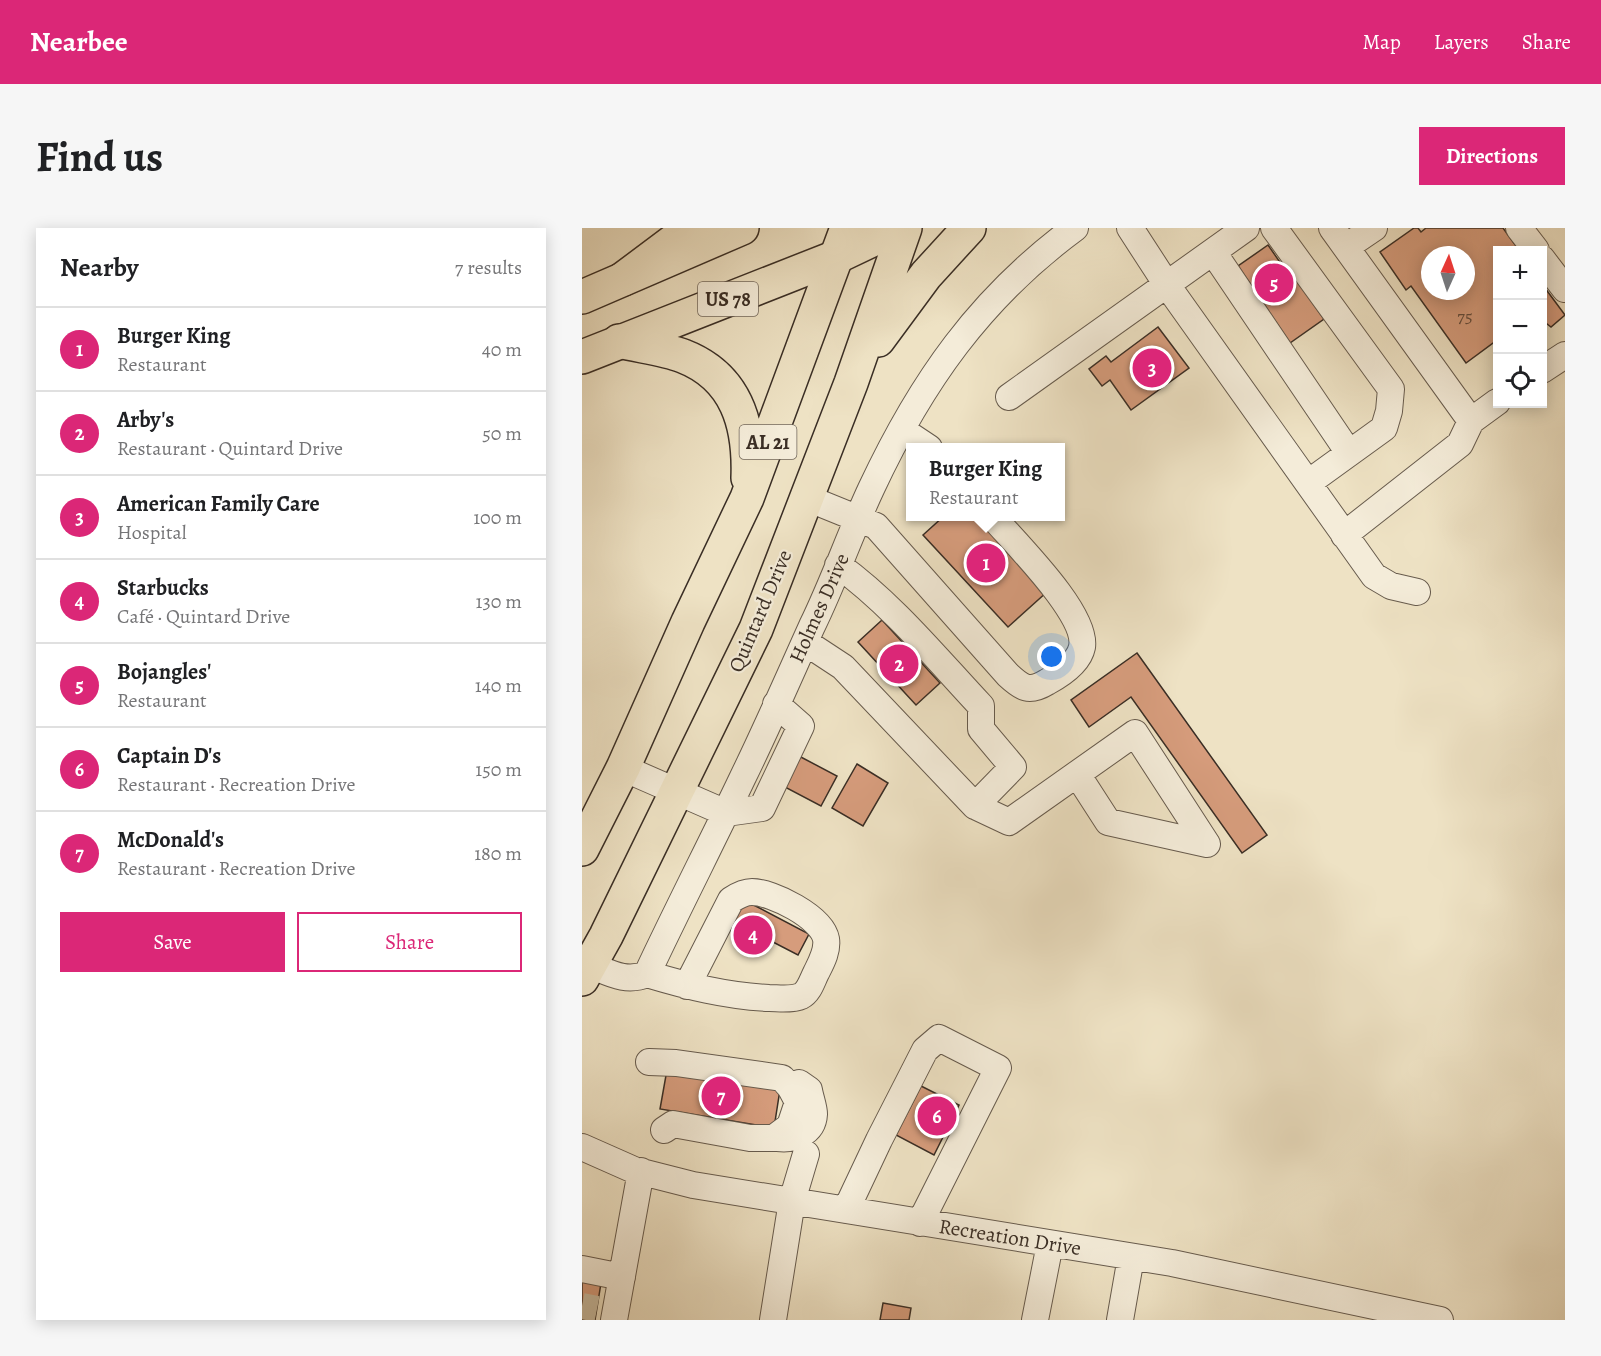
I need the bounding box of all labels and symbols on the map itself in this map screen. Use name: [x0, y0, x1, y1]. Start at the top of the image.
north arrow: [1421, 246, 1475, 300]
pin: 5: [1254, 260, 1294, 306]
road number: US 78: [698, 282, 758, 316]
house number: 75: [1457, 304, 1473, 328]
pin: 3: [1132, 346, 1172, 390]
road number: AL 21: [740, 425, 796, 459]
pin: 1: [966, 540, 1006, 586]
street label: Quintard Drive: [722, 545, 798, 677]
street label: Holmes Drive: [782, 549, 856, 667]
pin: 2: [880, 642, 918, 686]
your location: [1037, 642, 1066, 671]
pin: 4: [734, 912, 772, 958]
pin: 7: [702, 1074, 740, 1118]
pin: 6: [918, 1094, 956, 1138]
street label: Recreation Drive: [937, 1212, 1083, 1262]

